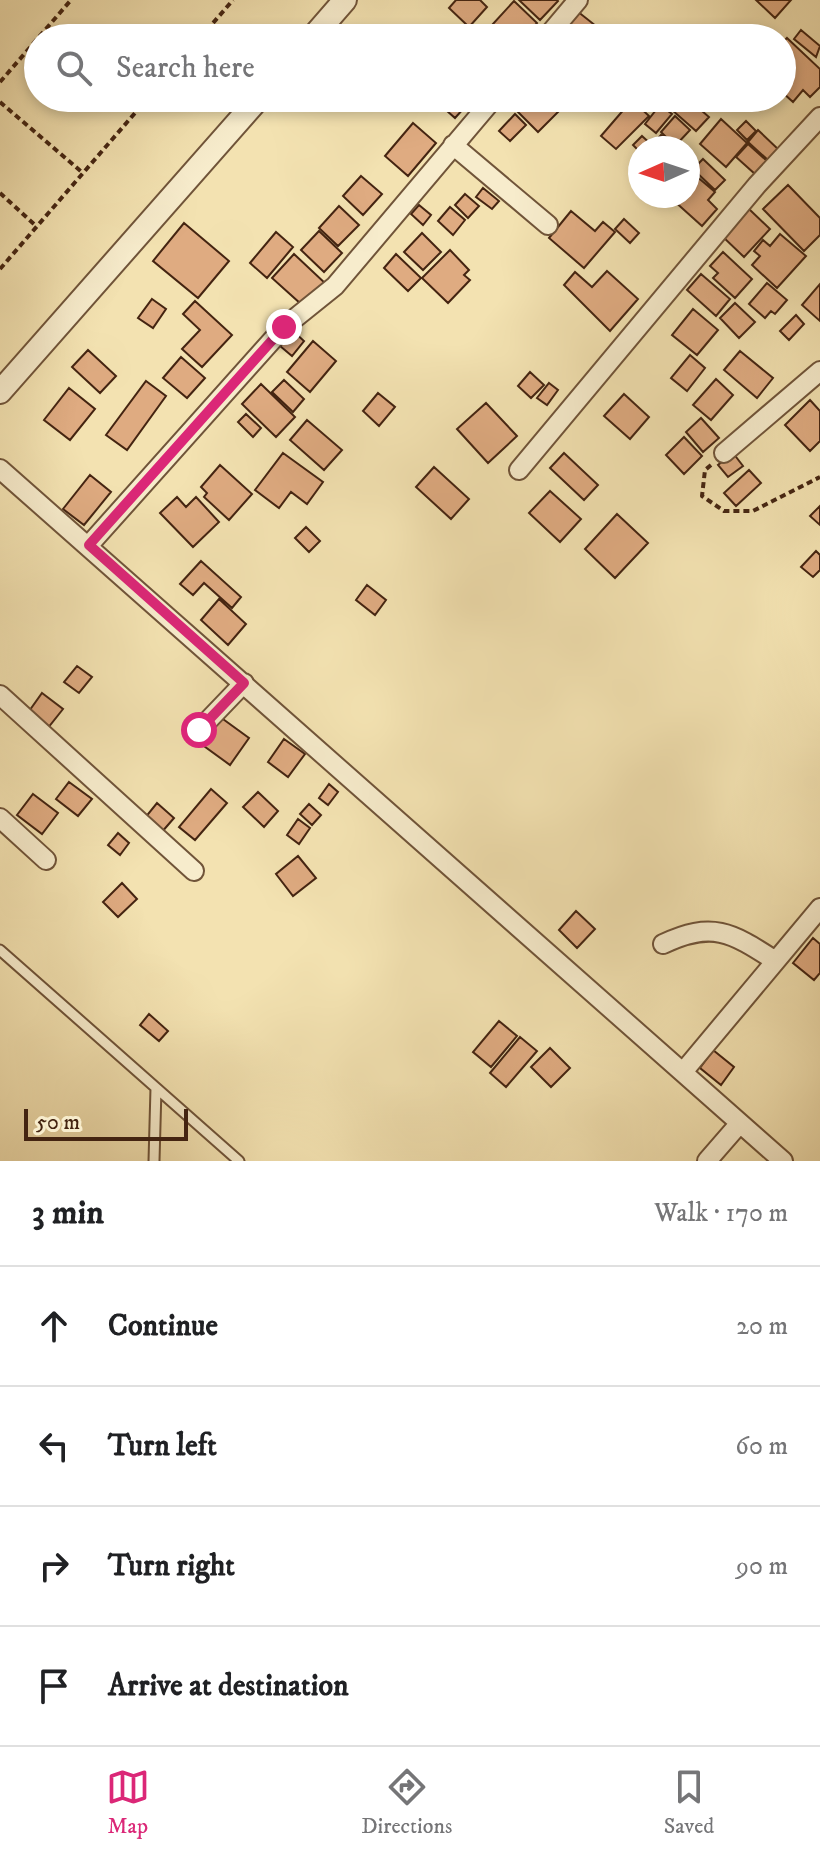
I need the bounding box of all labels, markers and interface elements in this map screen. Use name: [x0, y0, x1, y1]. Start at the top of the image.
search box: [24, 24, 796, 112]
icon: search: [52, 46, 96, 90]
text: Search here: [116, 50, 255, 87]
north arrow: [628, 136, 700, 208]
route end: [266, 309, 302, 345]
route start: [181, 712, 217, 748]
scale bar: [24, 1105, 188, 1141]
text: 50 m: [36, 1109, 80, 1136]
text: 3 min: [32, 1192, 104, 1234]
text: Walk · 170 m: [654, 1197, 788, 1230]
icon: ahead: [32, 1304, 76, 1348]
text: Continue: [108, 1308, 218, 1345]
text: 20 m: [736, 1310, 788, 1343]
icon: left: [32, 1424, 76, 1468]
text: Turn left: [108, 1428, 217, 1465]
text: 60 m: [735, 1430, 788, 1463]
icon: right: [32, 1544, 76, 1588]
text: Turn right: [108, 1548, 235, 1585]
text: 90 m: [736, 1550, 788, 1583]
icon: arrive: [32, 1664, 76, 1708]
text: Arrive at destination: [108, 1668, 349, 1705]
tab: Map: [106, 1765, 150, 1840]
tab: Directions: [361, 1765, 452, 1840]
tab: Saved: [664, 1765, 714, 1840]

